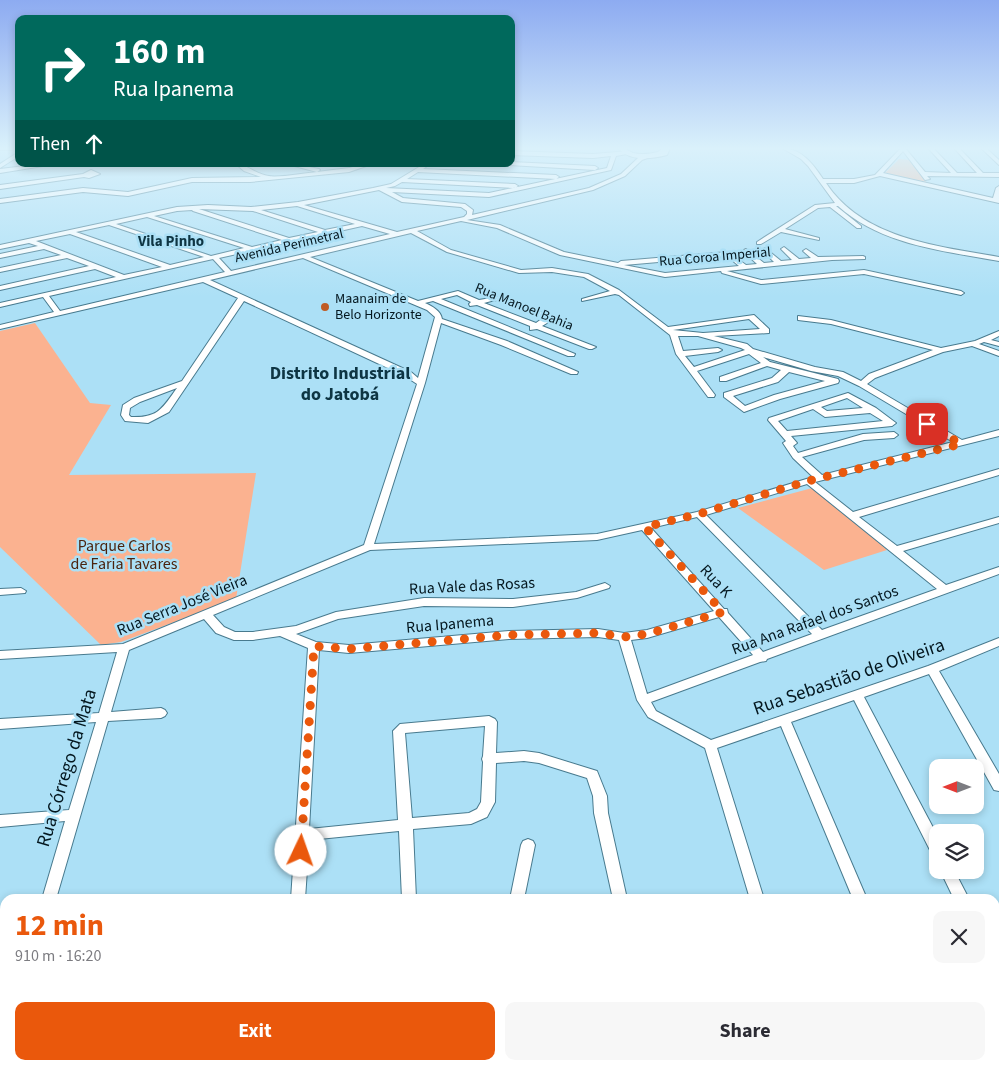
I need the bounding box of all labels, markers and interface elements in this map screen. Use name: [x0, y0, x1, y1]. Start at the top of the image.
text: 160 m: [113, 27, 205, 77]
icon: right: [30, 35, 95, 100]
text: Rua Ipanema: [113, 73, 234, 105]
icon: ahead: [80, 130, 108, 158]
text: Then: [30, 131, 70, 158]
street label: Avenida Perimetral: [233, 224, 346, 268]
district label: Vila Pinho: [137, 231, 204, 252]
street label: Rua Coroa Imperial: [658, 242, 772, 272]
street label: Rua Manoel Bahia: [472, 278, 576, 336]
place label: Maanaim de Belo Horizonte: [335, 289, 422, 325]
marker: Maanaim de Belo Horizonte: [319, 301, 331, 313]
district label: Distrito Industrial do Jatobá: [270, 361, 410, 407]
pin: [906, 403, 948, 445]
icon: arrive: [913, 410, 941, 438]
park label: Parque Carlos de Faria Tavares: [71, 535, 178, 575]
street label: Rua K: [695, 559, 738, 603]
street label: Rua Serra José Vieira: [113, 569, 251, 641]
street label: Rua Vale das Rosas: [408, 572, 536, 600]
street label: Rua Ana Rafael dos Santos: [729, 579, 902, 660]
street label: Rua Ipanema: [405, 609, 495, 639]
street label: Rua Sebastião de Oliveira: [750, 632, 948, 722]
street label: Rua Córrego da Mata: [30, 686, 104, 850]
north arrow: [929, 759, 984, 814]
map controls: [929, 759, 984, 879]
position arrow: [274, 824, 326, 876]
button: layers: [929, 824, 984, 879]
text: 12 min: [15, 904, 104, 947]
button: close: [933, 911, 985, 963]
text: 910 m · 16:20: [15, 945, 102, 967]
button: Exit: [15, 1002, 495, 1060]
button: Share: [505, 1002, 985, 1060]

